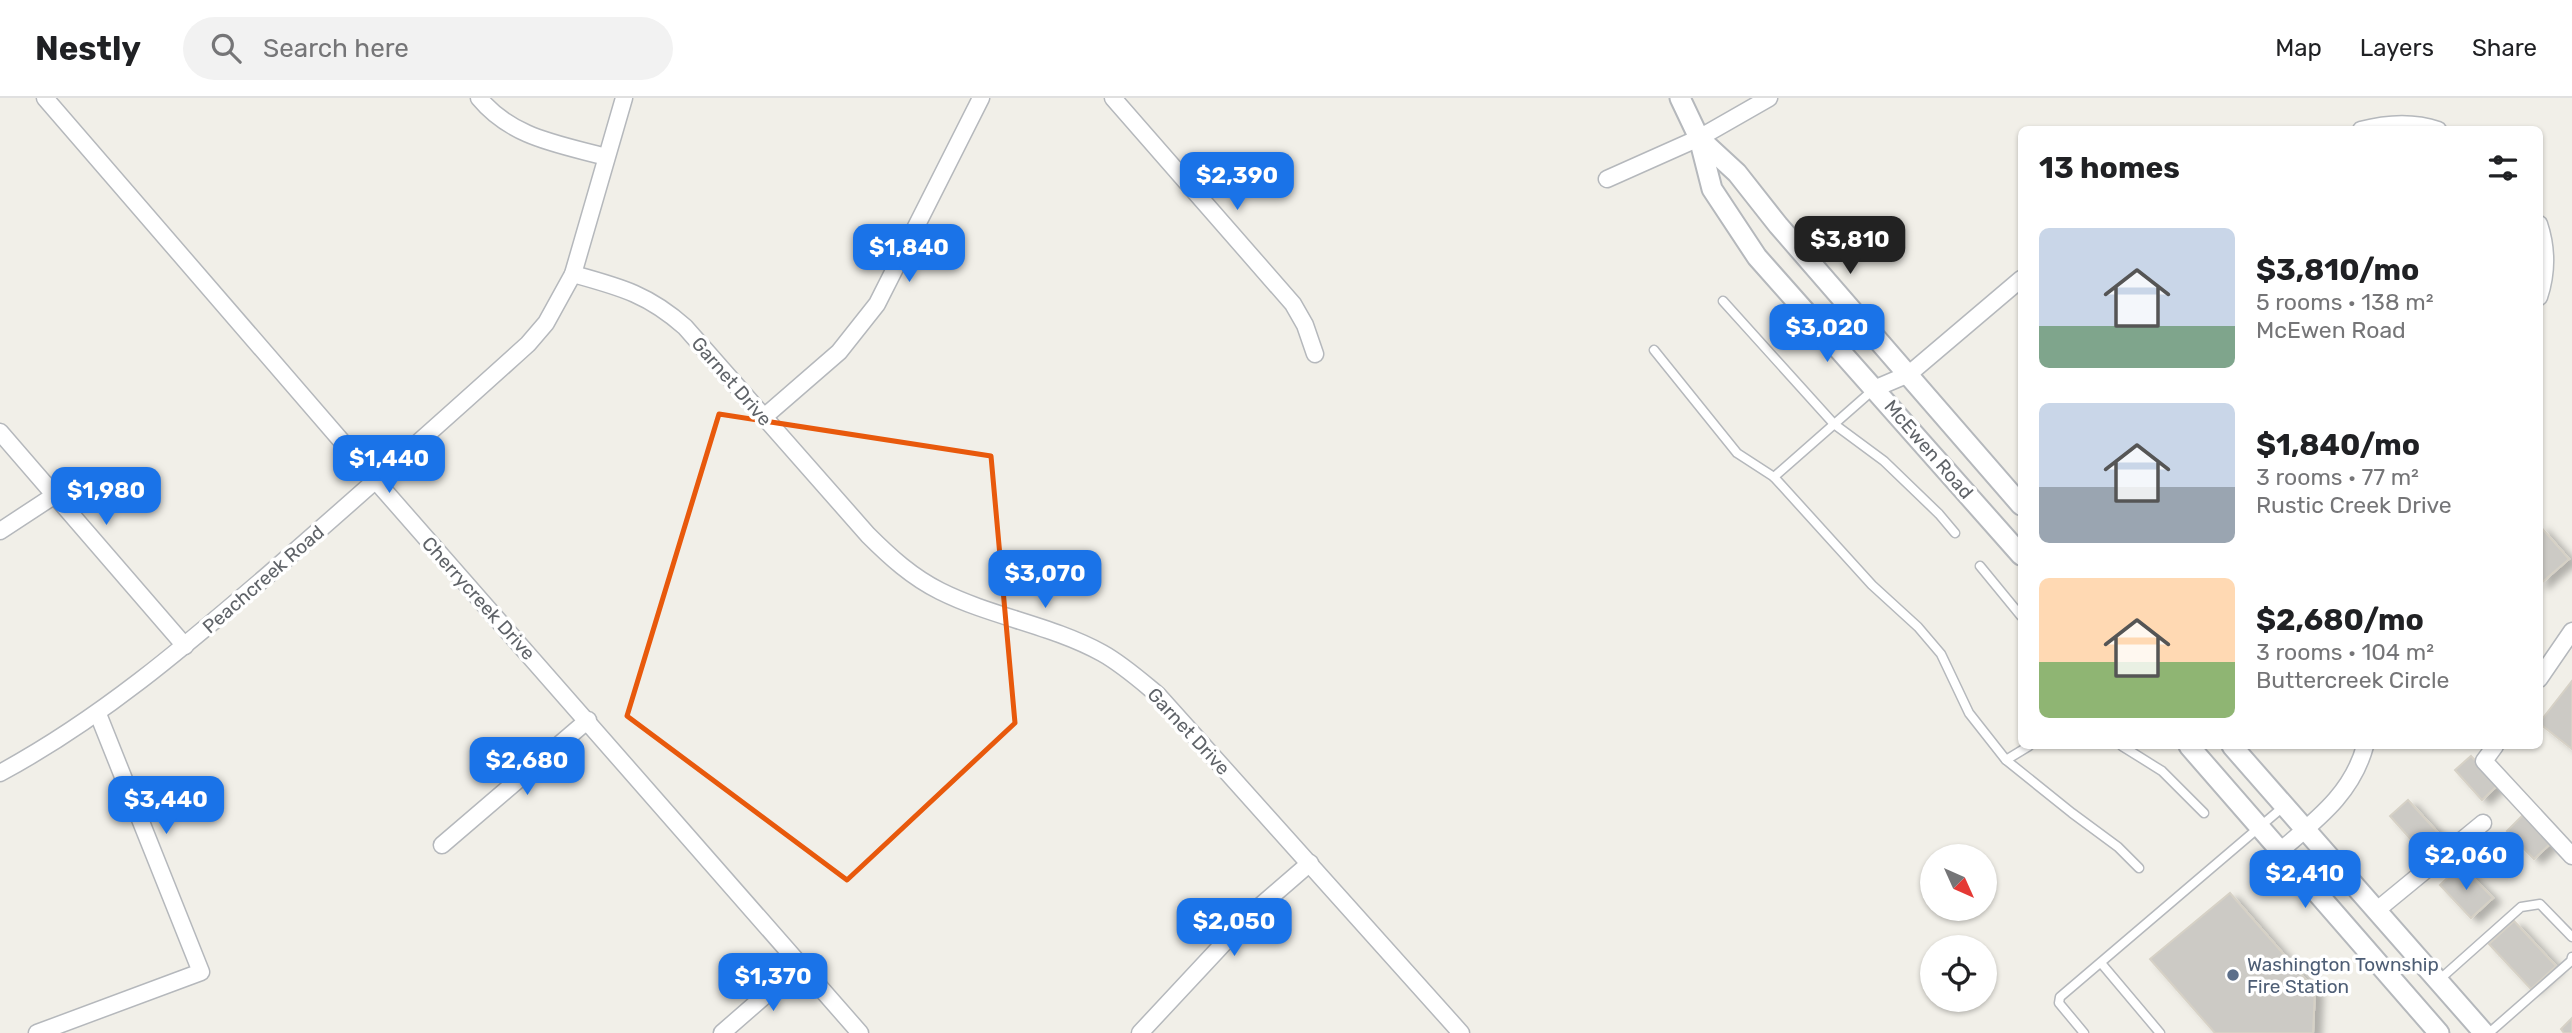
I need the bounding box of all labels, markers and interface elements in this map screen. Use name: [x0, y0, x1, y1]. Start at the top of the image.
search box: [183, 17, 673, 80]
text: Nestly: [35, 29, 141, 68]
icon: search: [207, 29, 245, 67]
text: Search here: [263, 33, 409, 64]
text: Map: [2275, 34, 2322, 62]
text: Layers: [2360, 34, 2434, 62]
text: Share: [2472, 34, 2537, 62]
icon: filters: [2484, 149, 2522, 187]
text: 13 homes: [2039, 150, 2180, 186]
pin: $2,390: [1180, 152, 1294, 212]
text: $2,390: [1196, 161, 1278, 189]
pin: $3,810: [1793, 216, 1907, 276]
pin: $1,840: [852, 225, 966, 284]
text: $3,810: [1810, 225, 1890, 253]
text: $1,840: [869, 233, 949, 261]
text: $3,810/mo: [2256, 252, 2419, 288]
icon: home: [2095, 256, 2179, 340]
text: 5 rooms · 138 m²: [2256, 288, 2433, 316]
pin: $3,020: [1770, 304, 1884, 364]
text: $3,020: [1786, 313, 1868, 341]
text: McEwen Road: [2256, 316, 2406, 344]
street label: Garnet Drive: [687, 332, 777, 431]
street label: McEwen Road: [1879, 395, 1978, 504]
text: $1,840/mo: [2256, 427, 2420, 463]
icon: home: [2095, 431, 2179, 515]
pin: $1,440: [332, 436, 446, 495]
text: $1,440: [349, 444, 429, 472]
text: 3 rooms · 77 m²: [2256, 463, 2419, 491]
pin: $1,980: [49, 468, 163, 527]
text: $1,980: [67, 476, 145, 504]
text: Rustic Creek Drive: [2256, 491, 2452, 519]
street label: Peachcreek Road: [198, 520, 329, 638]
street label: Cherrycreek Drive: [417, 532, 540, 665]
pin: $3,070: [988, 550, 1102, 610]
text: $3,070: [1004, 559, 1086, 587]
text: $2,680/mo: [2256, 602, 2424, 638]
icon: home: [2095, 606, 2179, 690]
text: 3 rooms · 104 m²: [2256, 638, 2434, 666]
text: Buttercreek Circle: [2256, 666, 2449, 694]
street label: Garnet Drive: [1143, 683, 1235, 780]
pin: $2,680: [470, 738, 584, 797]
text: $2,680: [486, 746, 568, 774]
pin: $3,440: [109, 776, 223, 836]
text: $3,440: [124, 785, 208, 813]
pin: $2,060: [2409, 832, 2523, 892]
text: $2,060: [2425, 841, 2507, 869]
north arrow: [1920, 844, 1997, 920]
map controls: [1920, 844, 1997, 1012]
pin: $2,410: [2248, 850, 2362, 910]
text: $2,410: [2266, 859, 2344, 887]
pin: $2,050: [1177, 898, 1291, 958]
text: $2,050: [1193, 907, 1275, 935]
button: locate: [1920, 935, 1997, 1012]
place label: Washington Township Fire Station: [2247, 953, 2439, 998]
pin: $1,370: [716, 954, 830, 1013]
text: $1,370: [734, 962, 812, 990]
marker: Washington Township Fire Station: [2225, 967, 2241, 983]

